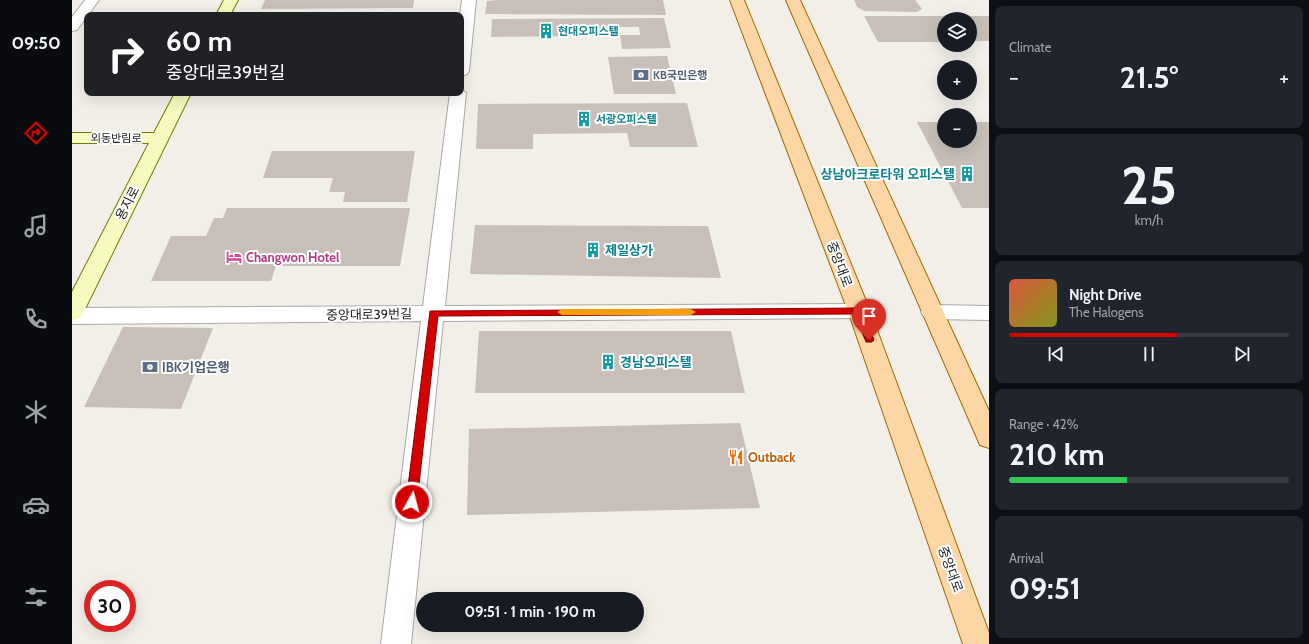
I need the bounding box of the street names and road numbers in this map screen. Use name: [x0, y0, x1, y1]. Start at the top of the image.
street label: 외동반림로: [91, 131, 141, 145]
street label: 용지로: [112, 183, 142, 223]
street label: 중앙대로: [824, 239, 856, 289]
street label: 중앙대로39번길: [326, 305, 412, 323]
street label: 중앙대로: [935, 544, 967, 594]

